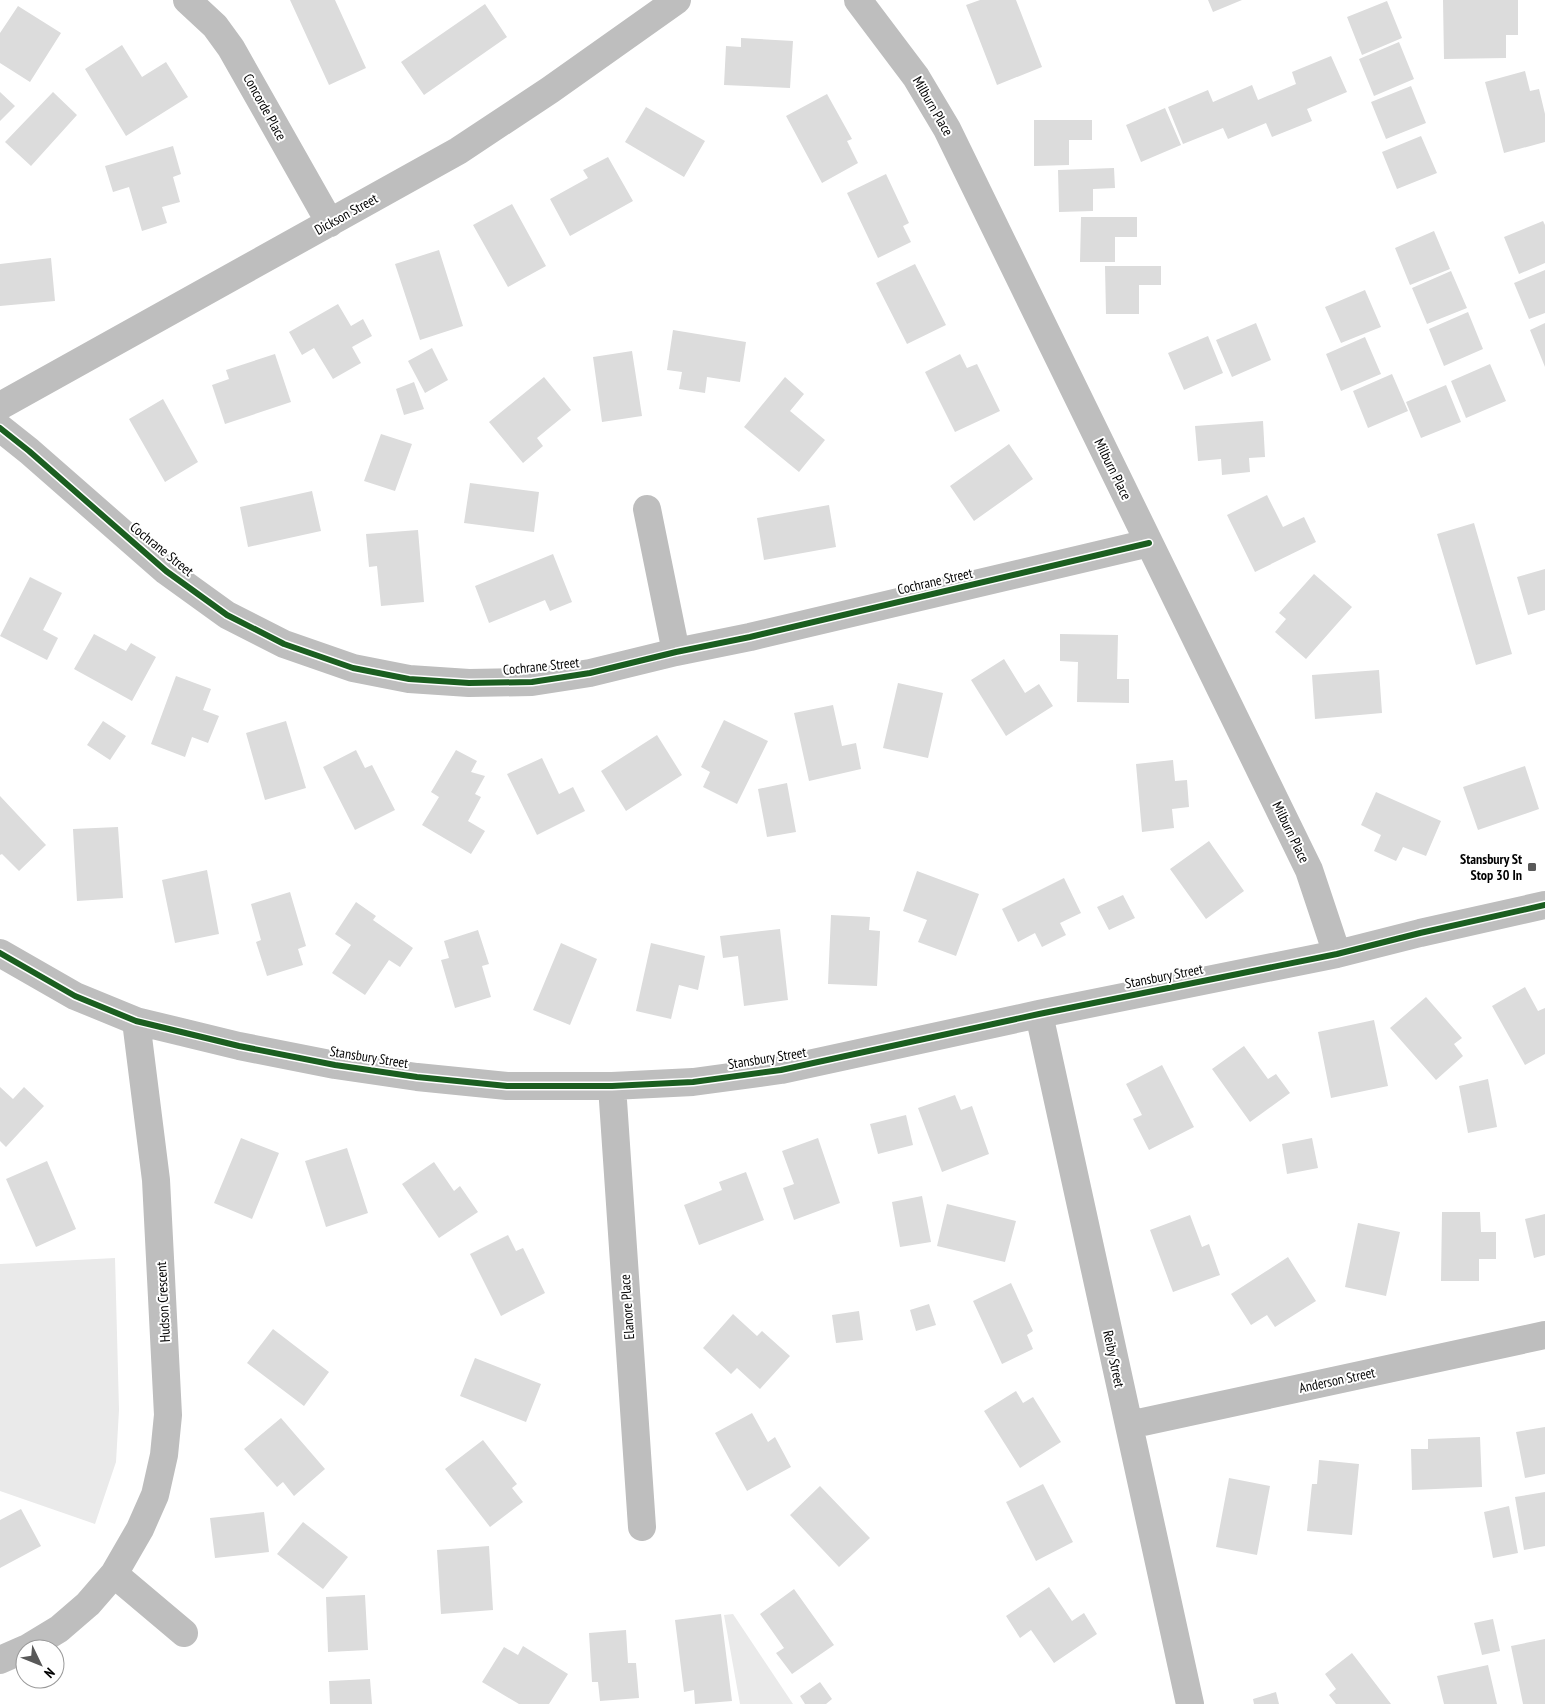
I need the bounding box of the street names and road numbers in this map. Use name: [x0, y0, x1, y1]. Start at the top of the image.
street label: Concorde Place: [239, 71, 291, 144]
street label: Milburn Place: [909, 73, 957, 139]
street label: Dickson Street: [311, 189, 381, 239]
street label: Milburn Place: [1090, 435, 1136, 503]
street label: Cochrane Street: [127, 518, 198, 580]
street label: Cochrane Street: [896, 564, 974, 598]
street label: Cochrane Street: [502, 653, 580, 679]
street label: Milburn Place: [1268, 798, 1314, 866]
street label: Stansbury Street: [1123, 960, 1205, 992]
street label: Stansbury Street: [329, 1042, 410, 1072]
street label: Stansbury Street: [727, 1043, 808, 1073]
street label: Hudson Crescent: [152, 1261, 174, 1343]
street label: Elanore Place: [616, 1274, 638, 1340]
street label: Reiby Street: [1099, 1329, 1129, 1389]
street label: Anderson Street: [1297, 1363, 1377, 1397]

